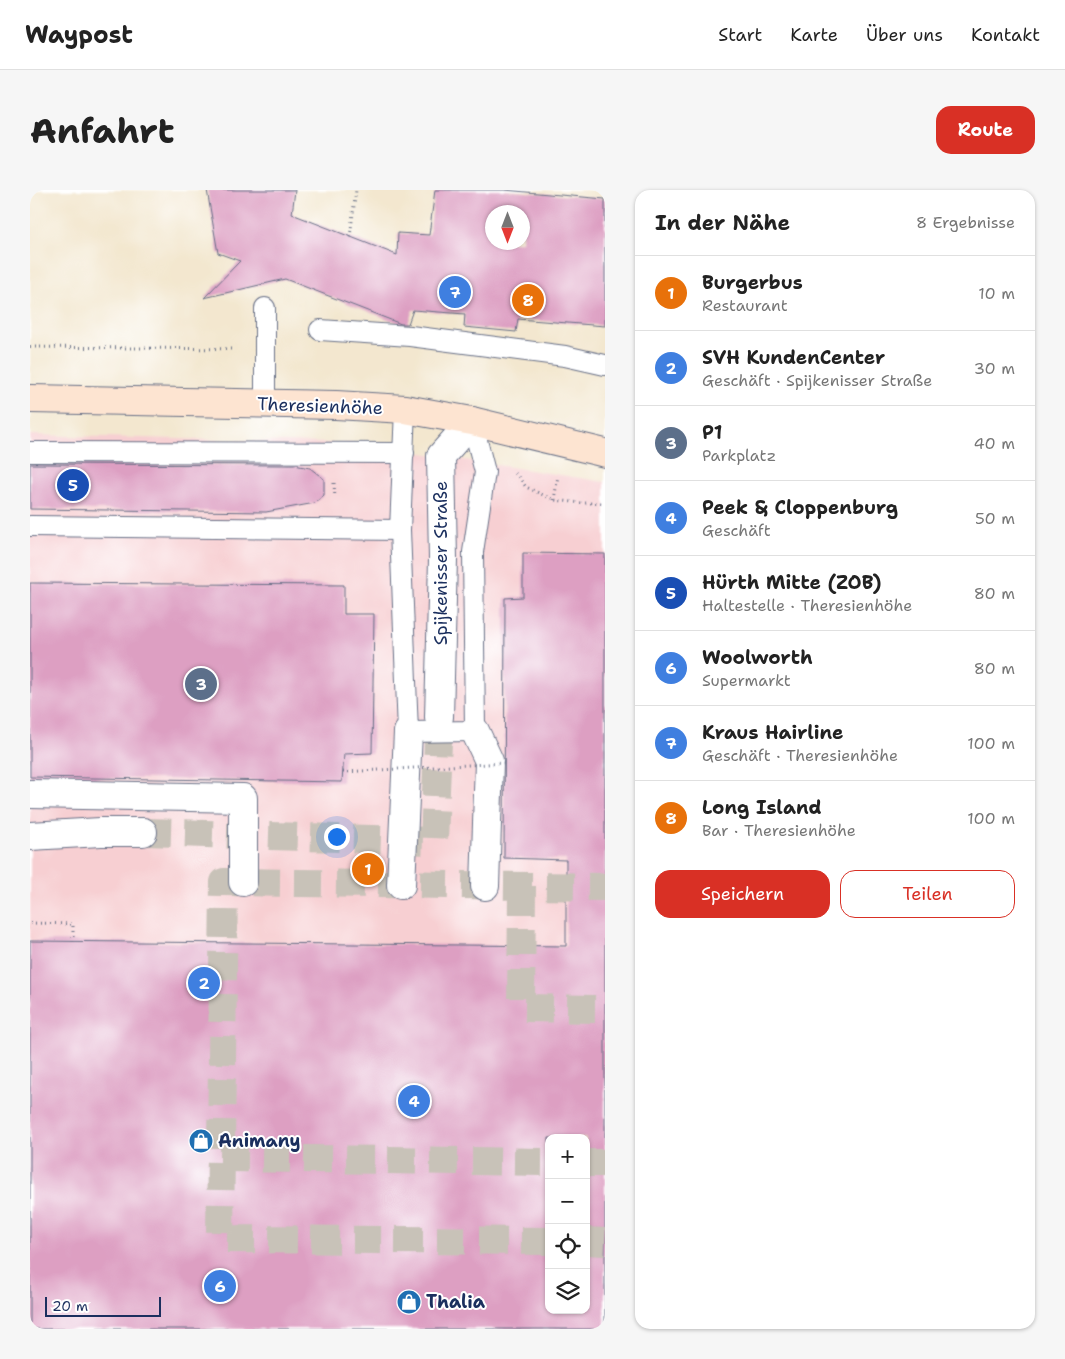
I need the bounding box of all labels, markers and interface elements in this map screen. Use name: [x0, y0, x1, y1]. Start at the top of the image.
text: Waypost: [25, 19, 133, 51]
text: Start: [718, 23, 762, 47]
text: Karte: [790, 23, 838, 47]
text: Über uns: [866, 23, 943, 47]
text: Kontakt: [971, 23, 1040, 47]
button: Route: [936, 106, 1035, 154]
text: Anfahrt: [30, 107, 174, 154]
north arrow: [485, 205, 530, 250]
text: In der Nähe: [655, 209, 790, 237]
text: 8 Ergebnisse: [916, 212, 1015, 233]
text: Burgerbus: [702, 270, 803, 295]
pin: 7: [439, 273, 471, 311]
pin: 8: [512, 281, 544, 319]
text: 1: [667, 283, 675, 304]
text: 10 m: [978, 283, 1015, 304]
text: Restaurant: [702, 295, 788, 316]
text: SVH KundenCenter: [702, 345, 885, 370]
text: 2: [665, 358, 677, 379]
text: 30 m: [974, 358, 1015, 379]
text: Geschäft · Spijkenisser Straße: [702, 370, 932, 391]
street label: Theresienhöhe: [257, 392, 383, 420]
text: P1: [702, 420, 722, 445]
text: 3: [665, 433, 677, 454]
text: 40 m: [973, 433, 1015, 454]
text: Parkplatz: [702, 445, 776, 466]
pin: 5: [57, 466, 89, 504]
street label: Spijkenisser Straße: [429, 481, 453, 645]
text: Peek & Cloppenburg: [702, 495, 898, 520]
text: 4: [665, 508, 677, 529]
text: 50 m: [975, 508, 1015, 529]
text: Geschäft: [702, 520, 771, 541]
text: Hürth Mitte (ZOB): [702, 570, 881, 595]
text: 5: [666, 583, 676, 604]
text: 80 m: [974, 583, 1015, 604]
text: Haltestelle · Theresienhöhe: [702, 595, 912, 616]
text: Woolworth: [702, 645, 813, 670]
text: 6: [665, 658, 677, 679]
text: 80 m: [974, 658, 1015, 679]
pin: 3: [185, 665, 217, 703]
text: Supermarkt: [702, 670, 791, 691]
text: Kraus Hairline: [702, 720, 843, 745]
text: 7: [665, 733, 677, 754]
text: 100 m: [967, 733, 1015, 754]
text: Geschäft · Theresienhöhe: [702, 745, 898, 766]
text: Long Island: [702, 795, 822, 820]
text: 8: [665, 808, 677, 829]
text: 100 m: [967, 808, 1015, 829]
text: Bar · Theresienhöhe: [702, 820, 856, 841]
your location: [324, 824, 350, 850]
pin: 1: [352, 850, 384, 888]
button: Speichern: [655, 870, 830, 918]
button: Teilen: [840, 870, 1015, 918]
pin: 2: [188, 964, 220, 1002]
pin: 4: [398, 1082, 430, 1120]
shop icon: Animany: [188, 1128, 214, 1154]
place label: Animany: [218, 1129, 300, 1153]
map controls: [545, 1134, 590, 1314]
button: +: [545, 1134, 590, 1179]
button: −: [545, 1179, 590, 1224]
button: locate: [545, 1224, 590, 1269]
pin: 6: [204, 1267, 236, 1305]
button: layers: [545, 1269, 590, 1314]
shop icon: Thalia: [396, 1289, 422, 1315]
place label: Thalia: [426, 1290, 486, 1314]
scale bar: [45, 1294, 161, 1317]
text: 20 m: [52, 1297, 88, 1315]

